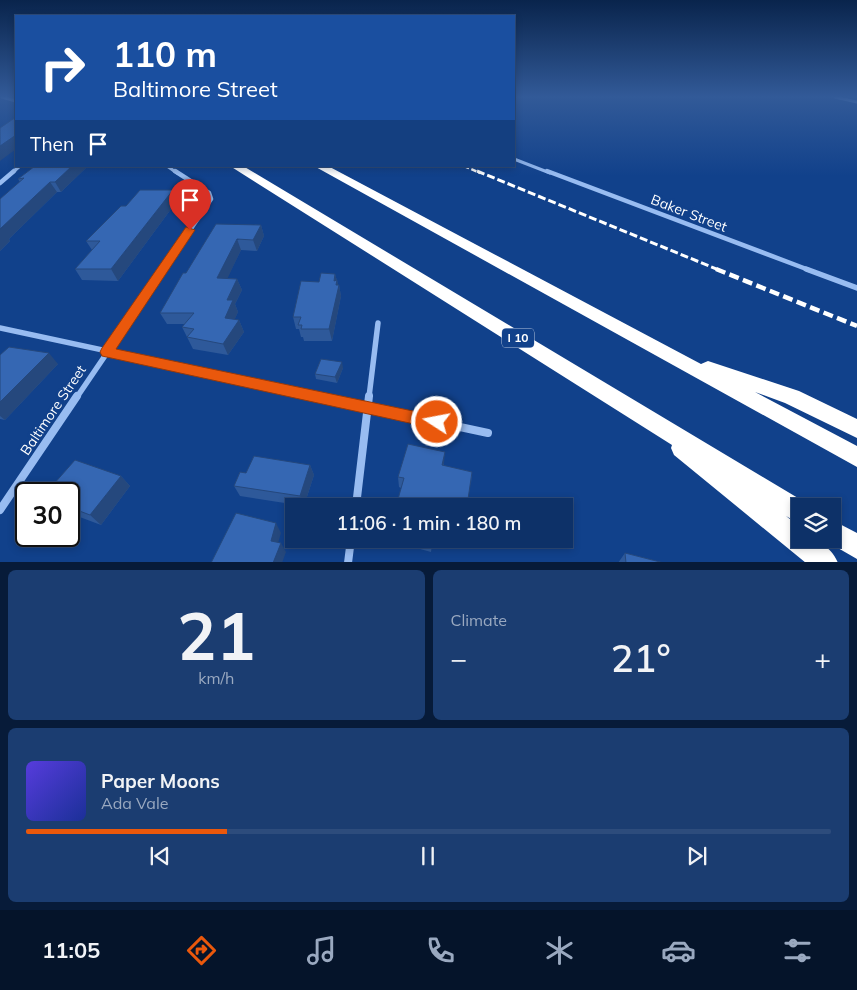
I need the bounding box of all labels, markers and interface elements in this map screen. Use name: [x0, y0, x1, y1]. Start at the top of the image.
text: 110 m: [113, 32, 217, 76]
icon: right: [30, 35, 95, 100]
text: Baltimore Street: [113, 75, 278, 103]
icon: arrive: [84, 130, 112, 158]
text: Then: [30, 132, 74, 156]
pin: [169, 179, 211, 230]
icon: arrive: [176, 186, 204, 214]
street label: Baker Street: [648, 190, 730, 236]
road number: I 10: [502, 328, 534, 348]
street label: Baltimore Street: [16, 361, 90, 458]
position arrow: [410, 395, 462, 447]
speed limit sign: 30: [15, 482, 80, 547]
map controls: [791, 498, 841, 548]
button: layers: [791, 498, 841, 548]
text: 11:06 · 1 min · 180 m: [336, 511, 522, 535]
text: 21: [177, 595, 255, 676]
text: Climate: [451, 610, 507, 630]
text: 21°: [611, 634, 671, 682]
text: −: [451, 641, 467, 676]
text: +: [814, 641, 831, 676]
text: km/h: [198, 668, 234, 688]
text: Paper Moons: [101, 769, 220, 793]
text: Ada Vale: [101, 793, 168, 813]
icon: previous: [146, 842, 174, 870]
icon: pause: [414, 842, 442, 870]
icon: next: [683, 842, 711, 870]
icon: directions: [184, 933, 219, 968]
icon: music: [304, 933, 339, 968]
icon: phone: [423, 933, 458, 968]
icon: climate: [542, 933, 577, 968]
icon: car: [661, 933, 696, 968]
icon: filters: [780, 933, 815, 968]
text: 11:05: [42, 936, 100, 964]

